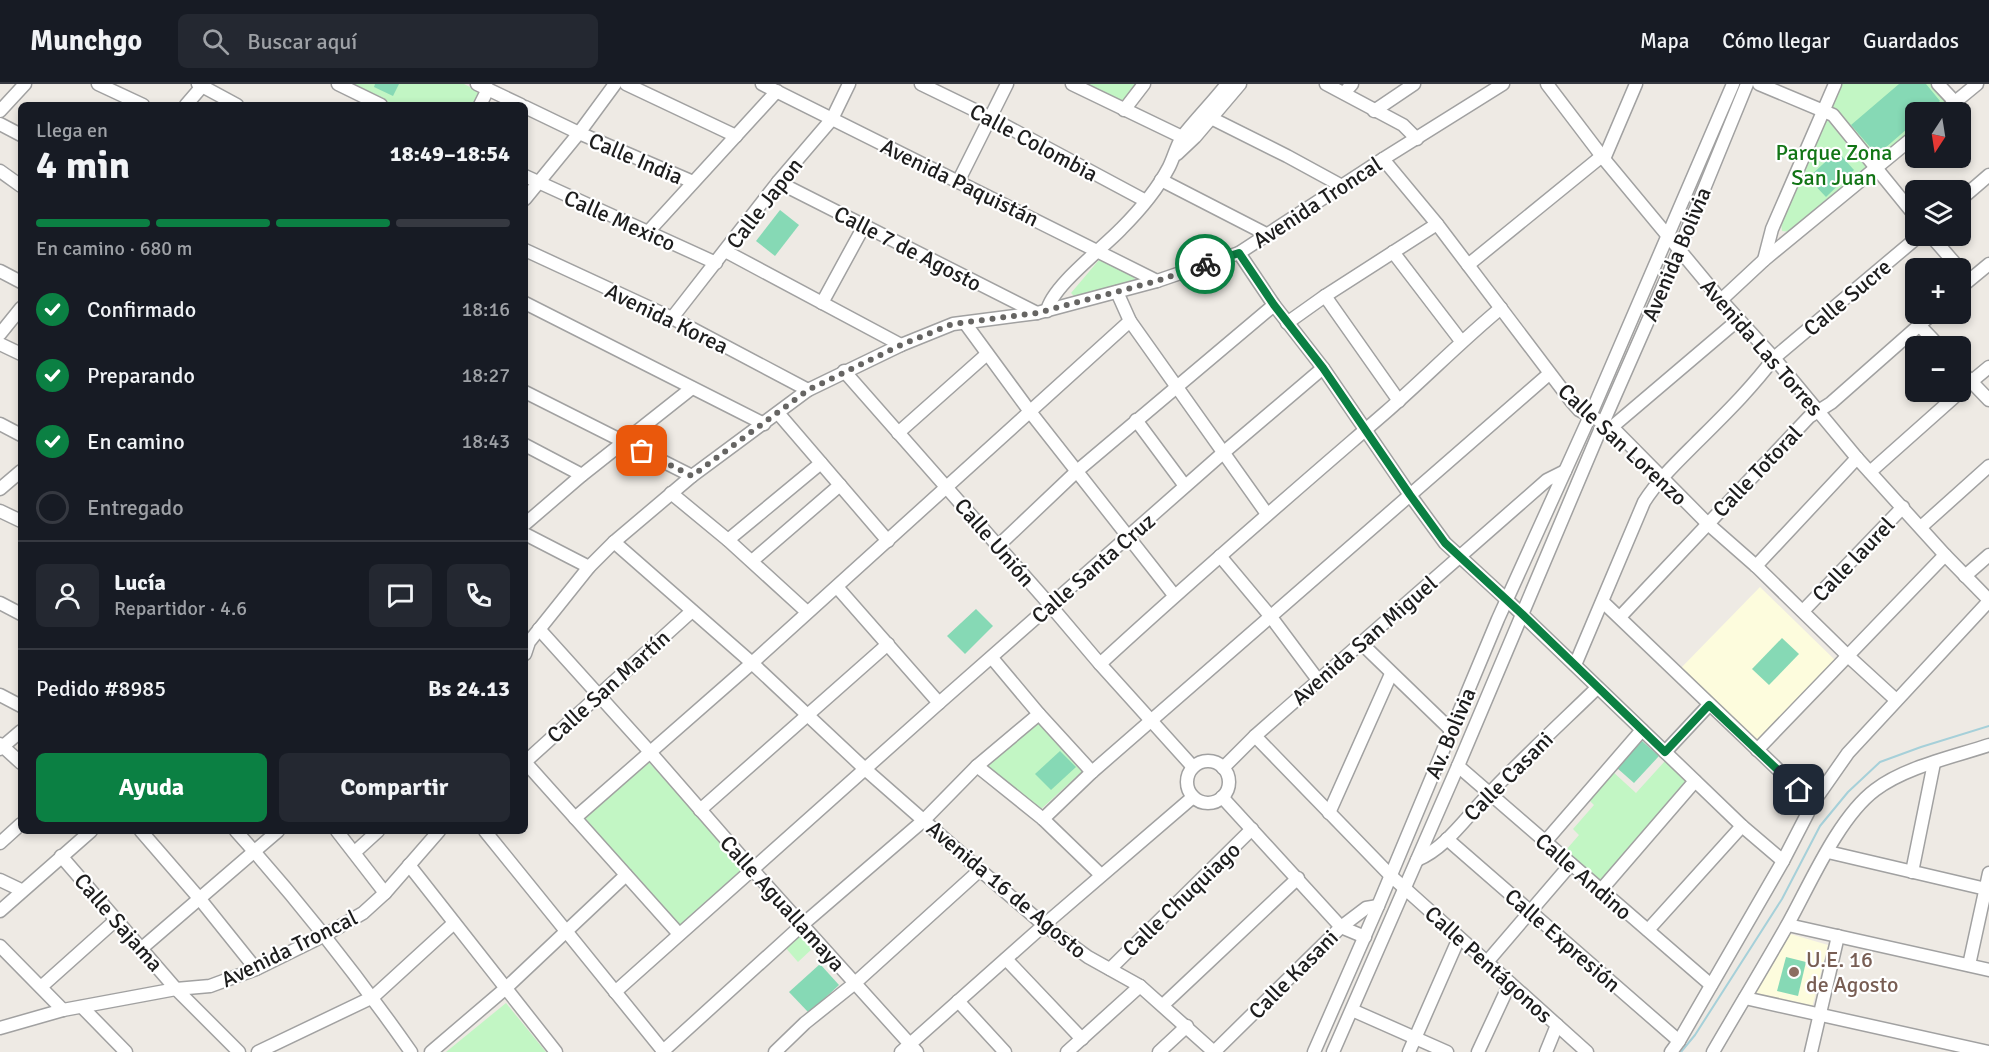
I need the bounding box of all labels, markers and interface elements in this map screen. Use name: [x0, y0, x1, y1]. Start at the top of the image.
search box: [178, 14, 598, 68]
text: Munchgo: [30, 24, 142, 58]
icon: search: [199, 25, 232, 58]
text: Buscar aquí: [247, 28, 357, 55]
text: Mapa: [1640, 28, 1689, 54]
text: Cómo llegar: [1722, 28, 1830, 54]
text: Guardados: [1863, 28, 1959, 54]
street label: Calle Colombia: [965, 97, 1102, 187]
north arrow: [1905, 102, 1971, 168]
map controls: [1905, 102, 1971, 402]
text: Llega en: [36, 118, 108, 143]
street label: Calle India: [585, 127, 687, 190]
street label: Avenida Paquistán: [876, 132, 1043, 232]
park label: Parque Zona San Juan: [1776, 139, 1892, 191]
text: 18:49–18:54: [390, 140, 510, 167]
text: 4 min: [36, 141, 130, 189]
street label: Avenida Troncal: [1248, 151, 1387, 254]
street label: Calle Japon: [720, 152, 808, 254]
button: layers: [1905, 180, 1971, 246]
street label: Avenida Bolivia: [1636, 183, 1717, 325]
street label: Calle Mexico: [560, 184, 680, 257]
street label: Calle 7 de Agosto: [830, 200, 986, 297]
courier: [1175, 234, 1235, 294]
text: En camino · 680 m: [36, 236, 193, 261]
icon: bike: [1189, 248, 1222, 281]
street label: Calle Sucre: [1798, 253, 1897, 342]
button: +: [1905, 258, 1971, 324]
street label: Avenida Las Torres: [1695, 273, 1829, 422]
street label: Avenida Korea: [601, 277, 733, 360]
icon: check: [36, 293, 69, 326]
text: Confirmado: [87, 296, 196, 323]
text: 18:16: [461, 297, 510, 322]
button: −: [1905, 336, 1971, 402]
icon: check: [36, 359, 69, 392]
text: Preparando: [87, 362, 195, 389]
text: 18:27: [461, 363, 510, 388]
street label: Calle San Lorenzo: [1552, 378, 1693, 511]
street label: Calle Totoral: [1707, 420, 1808, 523]
icon: check: [36, 425, 69, 458]
pin: [616, 425, 667, 476]
text: En camino: [87, 428, 185, 455]
text: 18:43: [461, 429, 510, 454]
icon: bag: [625, 434, 658, 467]
street label: Calle Unión: [949, 492, 1040, 592]
text: Entregado: [87, 494, 184, 521]
street label: Calle Santa Cruz: [1026, 507, 1161, 629]
street label: Calle laurel: [1806, 511, 1900, 607]
button: person: [36, 564, 99, 627]
button: chat: [369, 564, 432, 627]
button: phone: [447, 564, 510, 627]
text: Lucía: [114, 569, 166, 596]
street label: Avenida San Miguel: [1286, 570, 1443, 711]
text: Repartidor · 4.6: [114, 596, 247, 621]
street label: Calle San Martín: [541, 624, 675, 749]
text: Pedido #8985: [36, 675, 166, 702]
text: Bs 24.13: [428, 675, 510, 702]
street label: Av. Bolivia: [1419, 684, 1482, 783]
street label: Calle Casani: [1458, 726, 1559, 827]
button: Ayuda: [36, 753, 267, 822]
button: Compartir: [279, 753, 510, 822]
pin: [1773, 764, 1824, 815]
icon: home: [1782, 773, 1815, 806]
street label: Avenida 16 de Agosto: [921, 815, 1092, 964]
street label: Calle Andino: [1530, 827, 1637, 926]
street label: Calle Aguallamaya: [714, 830, 851, 977]
street label: Calle Chuquiago: [1117, 836, 1246, 962]
street label: Calle Sajama: [68, 867, 169, 977]
street label: Calle Expresión: [1499, 883, 1626, 998]
street label: Calle Pentágonos: [1419, 900, 1558, 1029]
street label: Avenida Troncal: [217, 904, 362, 993]
street label: Calle Kasani: [1243, 924, 1344, 1025]
place label: U.E. 16 de Agosto: [1806, 946, 1898, 998]
marker: U.E. 16 de Agosto: [1787, 965, 1801, 979]

